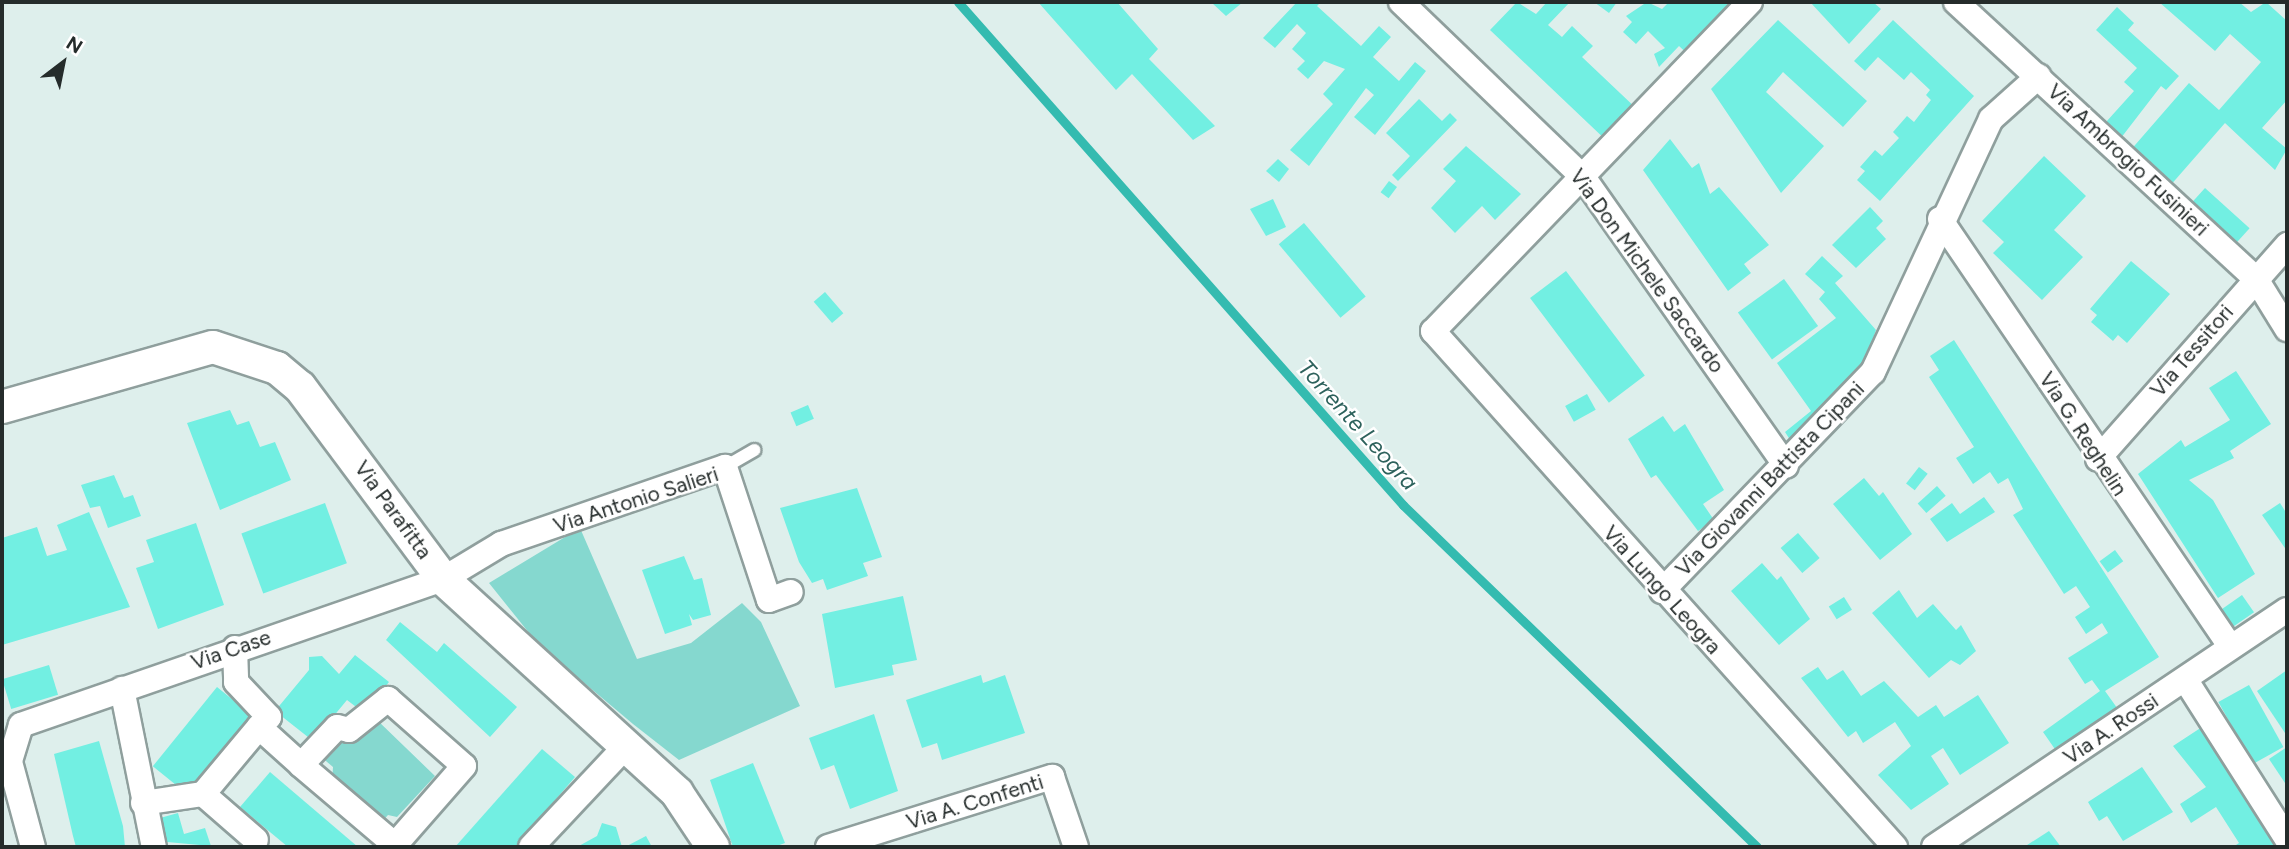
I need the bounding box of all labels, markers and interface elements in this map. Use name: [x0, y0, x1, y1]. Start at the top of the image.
north arrow: [28, 28, 98, 98]
text: N: [62, 31, 87, 58]
street label: Via Ambrogio Fusinieri: [2042, 79, 2214, 241]
street label: Via Don Michele Saccardo: [1565, 164, 1729, 378]
street label: Via Tessitori: [2145, 300, 2239, 402]
water label: Torrente Leogra: [1292, 354, 1424, 496]
street label: Via G. Reghelin: [2034, 368, 2132, 500]
street label: Via Giovanni Battista Cipani: [1670, 377, 1870, 581]
street label: Via Parafitta: [349, 456, 437, 564]
street label: Via Antonio Salieri: [550, 461, 722, 539]
street label: Via Lungo Leogra: [1598, 521, 1726, 659]
street label: Via Case: [188, 625, 274, 675]
street label: Via A. Rossi: [2059, 688, 2163, 770]
street label: Via A. Confenti: [904, 769, 1046, 835]

